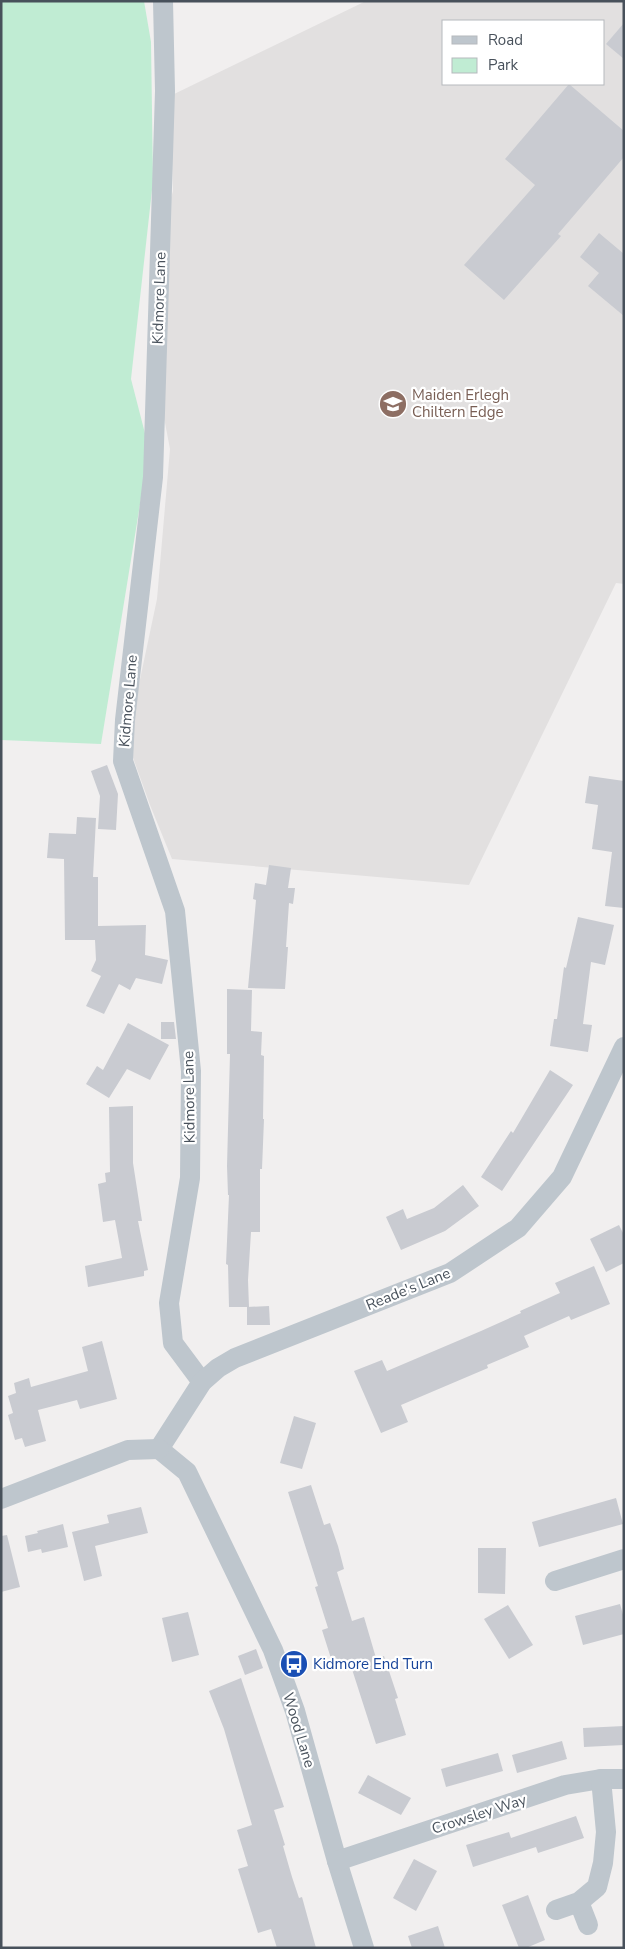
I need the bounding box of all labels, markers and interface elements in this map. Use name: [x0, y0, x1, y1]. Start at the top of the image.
legend: [442, 20, 605, 85]
text: Road: [488, 30, 523, 50]
text: Park: [488, 55, 518, 75]
street label: Kidmore Lane: [147, 251, 171, 345]
place label: Maiden Erlegh Chiltern Edge: [412, 385, 509, 422]
school or university icon: Maiden Erlegh Chiltern Edge: [378, 389, 408, 419]
street label: Kidmore Lane: [114, 654, 142, 748]
street label: Kidmore Lane: [178, 1051, 200, 1143]
street label: Reade's Lane: [363, 1263, 453, 1315]
bus stop icon: Kidmore End Turn: [279, 1649, 309, 1679]
place label: Kidmore End Turn: [313, 1654, 433, 1674]
street label: Wood Lane: [278, 1690, 320, 1770]
street label: Crowsley Way: [429, 1789, 529, 1839]

